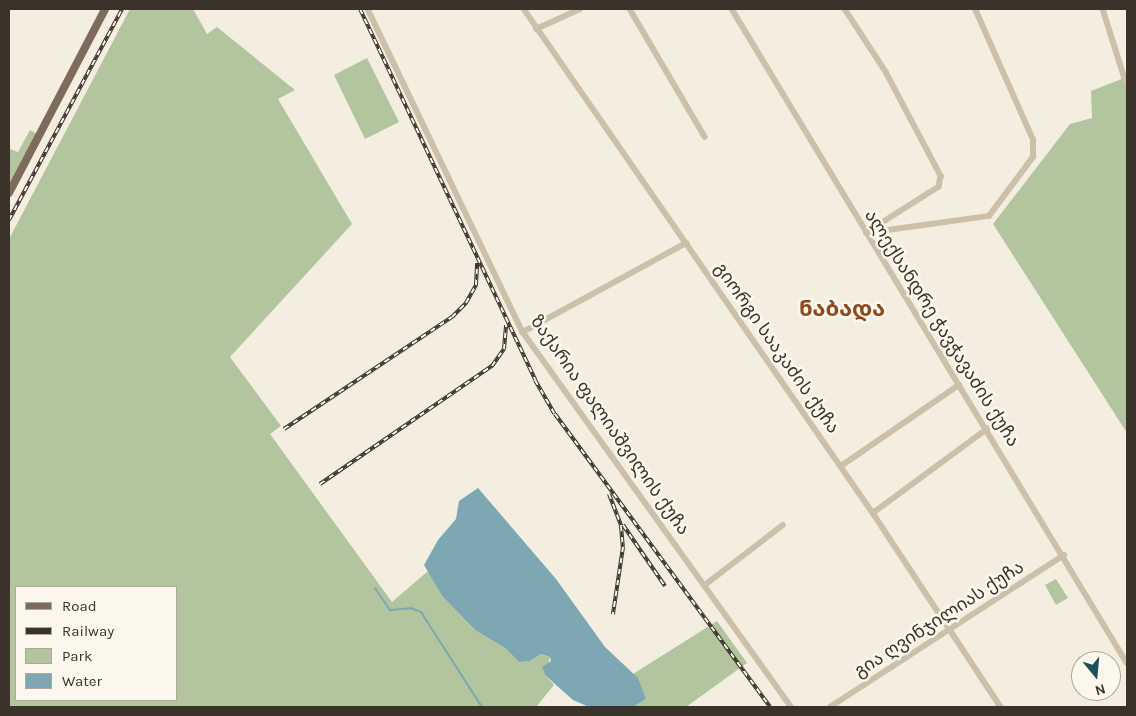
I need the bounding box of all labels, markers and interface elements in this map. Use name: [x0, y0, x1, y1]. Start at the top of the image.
street label: ალექსანდრე ჭავჭავაძის ქუჩა: [860, 206, 1024, 450]
street label: გიორგი სააკაძის ქუჩა: [710, 258, 844, 438]
district label: ნაბადა: [799, 297, 885, 323]
street label: ზაქარია ფალიაშვილის ქუჩა: [526, 311, 694, 539]
street label: გია ღვინჯილიას ქუჩა: [850, 556, 1028, 682]
legend: [15, 586, 178, 701]
text: Road: [62, 597, 97, 615]
text: Railway: [62, 622, 114, 640]
text: Park: [62, 647, 92, 665]
north arrow: [1071, 651, 1121, 701]
text: Water: [62, 672, 102, 690]
text: N: [1093, 680, 1108, 699]

